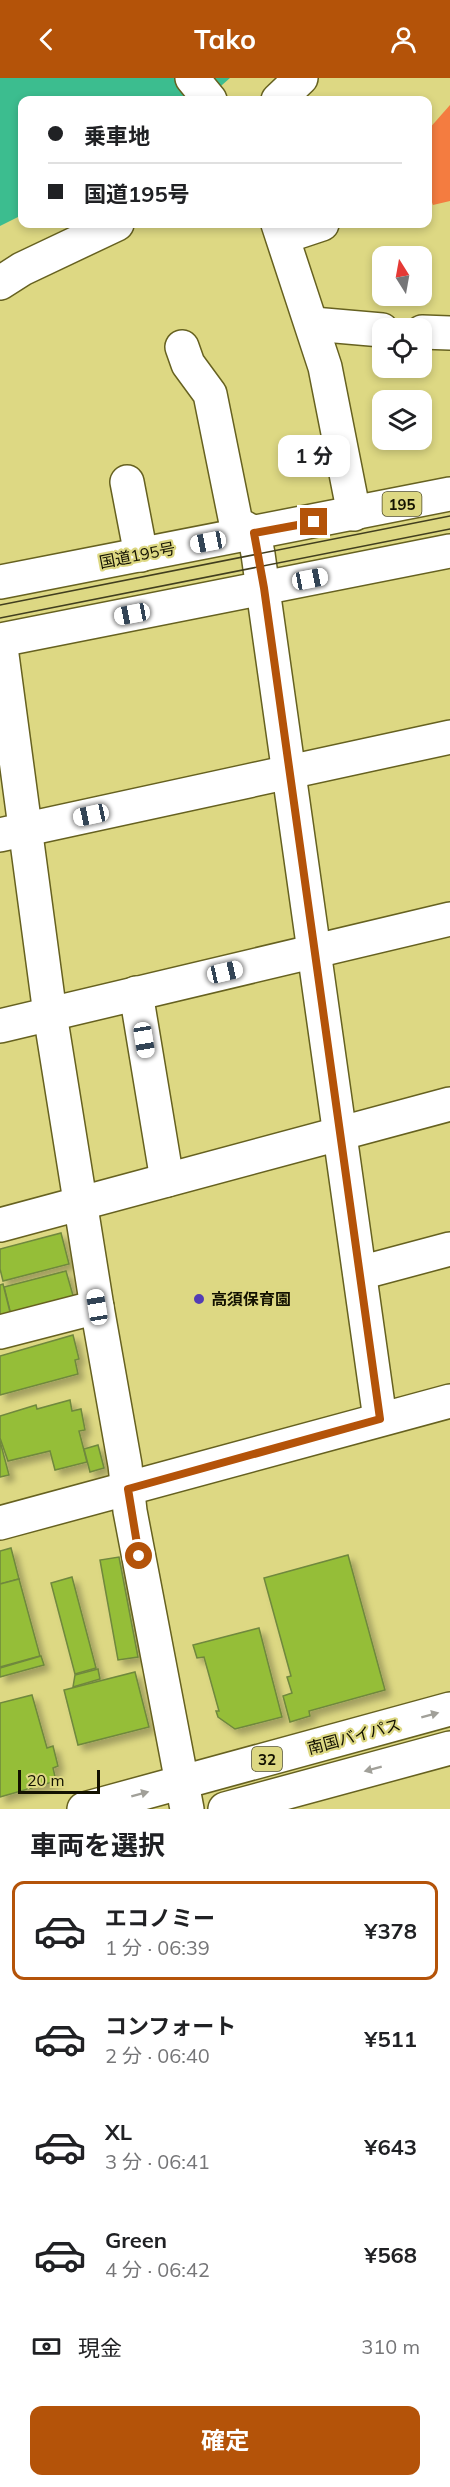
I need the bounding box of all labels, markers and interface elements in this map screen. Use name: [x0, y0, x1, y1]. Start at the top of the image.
text: Tako: [194, 22, 256, 56]
icon: back: [30, 23, 63, 56]
icon: person: [387, 23, 420, 56]
text: 乗車地: [84, 122, 150, 150]
text: 国道195号: [84, 180, 190, 208]
north arrow: [372, 246, 432, 306]
map controls: [372, 246, 432, 450]
button: locate: [372, 318, 432, 378]
button: layers: [372, 390, 432, 450]
callout: 1 分: [278, 435, 350, 477]
text: 1 分: [295, 443, 333, 468]
road number: 195: [382, 492, 422, 516]
route end: [300, 508, 327, 535]
car: [189, 530, 227, 554]
street label: 国道195号: [97, 538, 177, 572]
car: [291, 567, 329, 591]
car: [113, 602, 151, 626]
car: [72, 802, 110, 828]
car: [205, 959, 245, 985]
car: [132, 1021, 156, 1059]
car: [85, 1288, 109, 1326]
place label: 高須保育園: [211, 1289, 291, 1309]
marker: 高須保育園: [192, 1292, 206, 1306]
route start: [125, 1542, 152, 1569]
one-way arrow: [421, 1709, 439, 1719]
street label: 南国バイパス: [305, 1714, 403, 1758]
road number: 32: [252, 1747, 282, 1771]
one-way arrow: [364, 1764, 382, 1774]
scale bar: [18, 1767, 100, 1794]
text: 20 m: [27, 1770, 64, 1790]
one-way arrow: [131, 1789, 149, 1798]
text: 車両を選択: [30, 1828, 165, 1862]
icon: car: [33, 1904, 87, 1958]
text: エコノミー: [105, 1904, 215, 1932]
text: ¥378: [364, 1917, 417, 1945]
text: 1 分 · 06:39: [105, 1935, 210, 1960]
icon: car: [33, 2012, 87, 2066]
text: コンフォート: [105, 2012, 236, 2040]
text: ¥511: [364, 2025, 417, 2053]
text: 2 分 · 06:40: [105, 2043, 210, 2068]
text: XL: [105, 2118, 132, 2146]
icon: car: [33, 2120, 87, 2174]
text: ¥643: [364, 2133, 417, 2161]
text: 3 分 · 06:41: [105, 2149, 210, 2174]
text: Green: [105, 2226, 167, 2254]
icon: car: [33, 2228, 87, 2282]
text: ¥568: [364, 2241, 417, 2269]
text: 4 分 · 06:42: [105, 2257, 210, 2282]
icon: cash: [30, 2330, 63, 2363]
text: 現金: [78, 2334, 122, 2362]
text: 310 m: [361, 2334, 420, 2359]
button: 確定: [30, 2406, 420, 2475]

